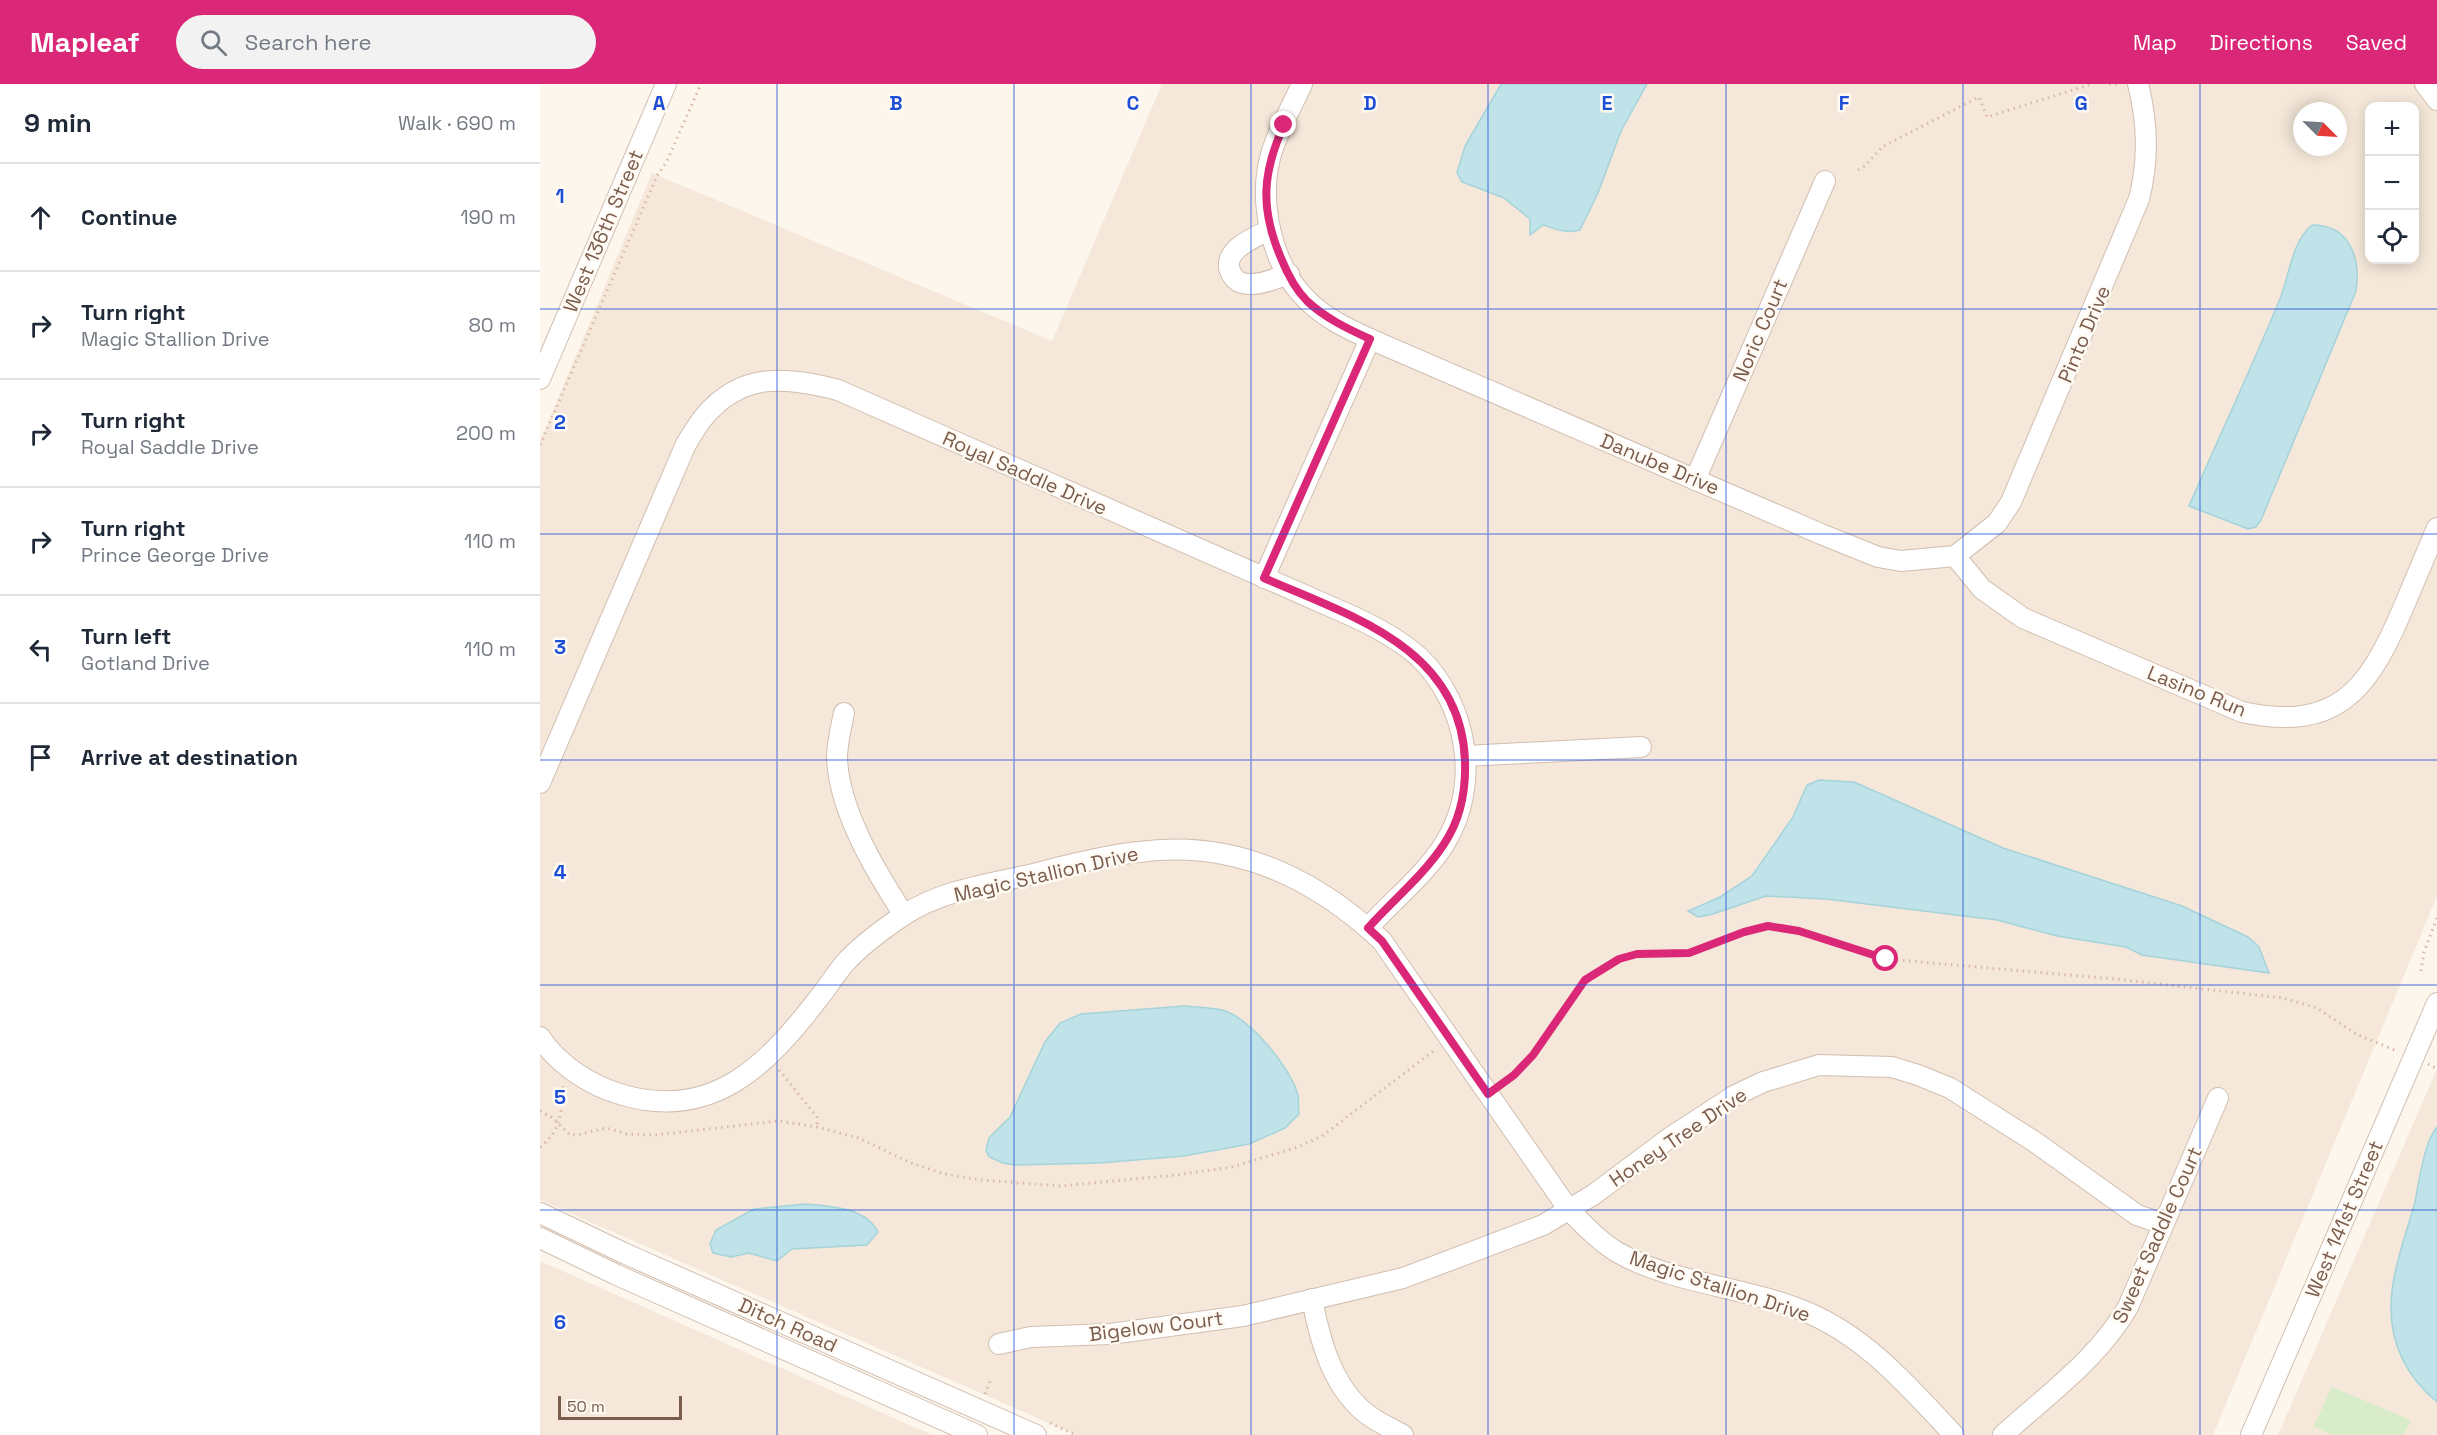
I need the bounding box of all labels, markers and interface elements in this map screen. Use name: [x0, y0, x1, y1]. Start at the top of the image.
search box: [176, 15, 596, 69]
text: Mapleaf: [30, 24, 140, 60]
icon: search: [197, 26, 230, 59]
text: Search here: [245, 28, 372, 56]
text: Map: [2133, 29, 2177, 56]
text: Directions: [2210, 29, 2313, 56]
text: Saved: [2346, 29, 2407, 56]
text: A: [653, 90, 666, 116]
text: B: [889, 90, 903, 116]
text: C: [1127, 90, 1140, 116]
text: D: [1363, 90, 1377, 116]
text: E: [1601, 90, 1613, 116]
text: F: [1839, 90, 1850, 116]
text: G: [2074, 90, 2088, 116]
north arrow: [2293, 102, 2347, 156]
map controls: [2365, 102, 2419, 264]
button: +: [2365, 102, 2419, 156]
text: 9 min: [24, 106, 92, 140]
text: Walk · 690 m: [398, 110, 516, 136]
route end: [1270, 111, 1296, 137]
street label: West 136th Street: [558, 146, 648, 316]
button: −: [2365, 156, 2419, 210]
icon: ahead: [24, 201, 57, 234]
text: Continue: [81, 203, 177, 231]
text: 190 m: [460, 204, 516, 230]
button: locate: [2365, 210, 2419, 264]
street label: Noric Court: [1727, 275, 1793, 385]
street label: Pinto Drive: [2052, 281, 2116, 387]
text: Turn right: [81, 298, 186, 326]
icon: right: [24, 309, 57, 342]
text: 80 m: [468, 312, 516, 338]
text: Magic Stallion Drive: [81, 326, 270, 352]
text: Turn right: [81, 406, 186, 434]
text: 2: [554, 409, 566, 435]
icon: right: [24, 417, 57, 450]
text: 200 m: [456, 420, 516, 446]
street label: Royal Saddle Drive: [938, 425, 1112, 521]
street label: Danube Drive: [1597, 427, 1723, 501]
text: Royal Saddle Drive: [81, 434, 259, 460]
text: Turn right: [81, 514, 186, 542]
icon: right: [24, 525, 57, 558]
text: 110 m: [464, 528, 516, 554]
text: Prince George Drive: [81, 542, 269, 568]
text: Turn left: [81, 622, 171, 650]
icon: left: [24, 633, 57, 666]
text: 3: [554, 634, 566, 660]
text: 110 m: [464, 636, 516, 662]
text: Gotland Drive: [81, 650, 210, 676]
street label: Lasino Run: [2144, 659, 2250, 723]
icon: arrive: [24, 741, 57, 774]
text: Arrive at destination: [81, 743, 298, 771]
street label: Magic Stallion Drive: [951, 840, 1141, 908]
text: 4: [554, 859, 567, 885]
route start: [1872, 945, 1898, 971]
street label: Honey Tree Drive: [1604, 1081, 1752, 1193]
text: 5: [554, 1084, 566, 1110]
street label: West 141st Street: [2299, 1136, 2389, 1302]
street label: Sweet Saddle Court: [2106, 1142, 2208, 1328]
street label: Magic Stallion Drive: [1626, 1244, 1814, 1328]
street label: Ditch Road: [735, 1292, 841, 1358]
street label: Bigelow Court: [1087, 1305, 1225, 1347]
text: 6: [554, 1309, 566, 1335]
scale bar: [558, 1393, 682, 1420]
text: 50 m: [567, 1396, 605, 1417]

